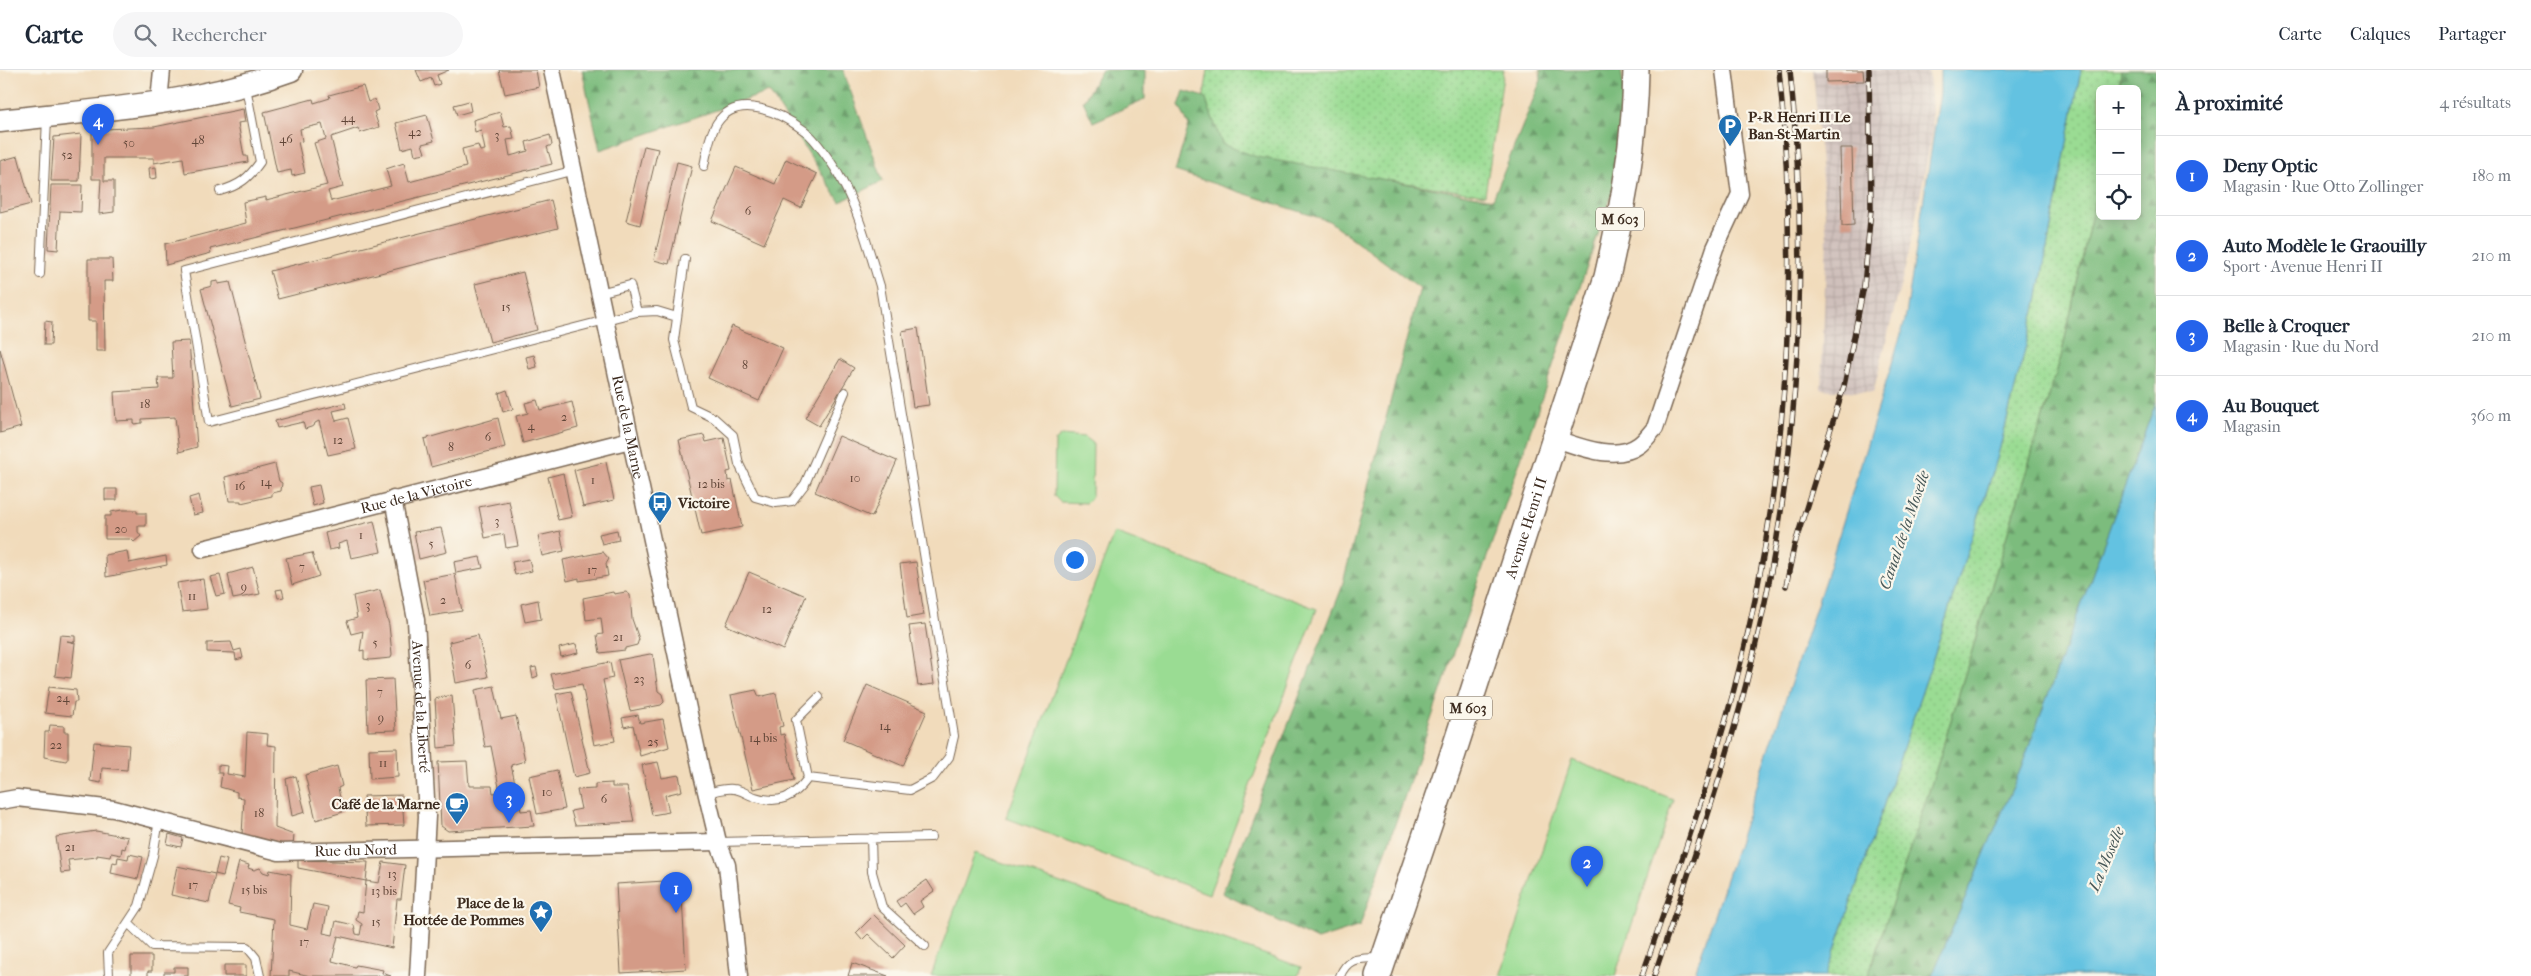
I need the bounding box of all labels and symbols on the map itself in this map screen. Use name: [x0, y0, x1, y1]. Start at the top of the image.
pin: 4: [82, 104, 114, 145]
place label: P+R Henri II Le Ban-St-Martin: [1748, 108, 1851, 143]
house number: 44: [341, 111, 356, 125]
parking icon: P+R Henri II Le Ban-St-Martin: [1717, 113, 1743, 147]
house number: 42: [408, 125, 422, 139]
house number: 3: [495, 128, 500, 142]
house number: 46: [279, 132, 293, 146]
house number: 48: [191, 133, 205, 147]
house number: 50: [123, 136, 135, 150]
house number: 52: [61, 148, 73, 162]
house number: 6: [745, 204, 752, 218]
road number: M 603: [1596, 208, 1644, 230]
house number: 15: [501, 300, 511, 314]
house number: 8: [742, 358, 748, 372]
street label: Rue de la Marne: [608, 373, 648, 481]
house number: 18: [140, 397, 150, 411]
house number: 2: [561, 410, 567, 424]
house number: 4: [527, 419, 535, 433]
house number: 6: [485, 430, 492, 444]
house number: 12: [333, 433, 343, 447]
house number: 8: [448, 440, 454, 454]
water label: Canal de la Moselle: [1875, 468, 1933, 592]
house number: 10: [850, 471, 860, 485]
street label: Rue de la Victoire: [358, 472, 474, 517]
house number: 1: [591, 473, 595, 487]
house number: 14: [260, 475, 273, 489]
street label: Avenue Henri II: [1501, 475, 1551, 582]
house number: 12 bis: [697, 477, 725, 491]
house number: 16: [235, 479, 246, 493]
bus stop icon: Victoire: [647, 490, 673, 524]
place label: Victoire: [677, 494, 730, 512]
house number: 3: [495, 514, 500, 528]
house number: 20: [115, 522, 127, 536]
house number: 1: [359, 528, 363, 542]
house number: 5: [428, 537, 434, 551]
your location: [1062, 547, 1088, 573]
house number: 7: [299, 560, 305, 574]
house number: 17: [587, 563, 597, 577]
house number: 9: [241, 580, 247, 594]
house number: 11: [188, 589, 196, 603]
house number: 2: [440, 593, 446, 607]
house number: 3: [366, 598, 371, 612]
house number: 12: [762, 602, 772, 616]
house number: 21: [613, 630, 623, 644]
house number: 5: [372, 636, 378, 650]
street label: Avenue de la Liberté: [408, 639, 434, 774]
house number: 6: [465, 658, 472, 672]
house number: 23: [633, 672, 645, 686]
house number: 7: [377, 685, 383, 699]
house number: 24: [56, 691, 71, 705]
road number: M 603: [1444, 696, 1492, 720]
house number: 9: [378, 711, 384, 725]
house number: 14: [879, 719, 892, 733]
house number: 14 bis: [749, 731, 778, 745]
house number: 25: [647, 735, 659, 749]
house number: 22: [50, 738, 62, 752]
house number: 11: [379, 756, 387, 770]
pin: 3: [493, 782, 525, 823]
house number: 10: [542, 785, 552, 799]
cafe icon: Café de la Marne: [444, 791, 470, 825]
house number: 6: [601, 792, 608, 806]
place label: Café de la Marne: [331, 795, 441, 813]
house number: 18: [254, 806, 264, 820]
water label: La Moselle: [2084, 823, 2128, 895]
house number: 21: [65, 840, 75, 854]
street label: Rue du Nord: [314, 840, 398, 860]
pin: 2: [1571, 846, 1603, 887]
house number: 13: [387, 867, 397, 881]
pin: 1: [660, 872, 692, 913]
house number: 17: [188, 878, 198, 892]
house number: 15 bis: [241, 883, 268, 897]
house number: 13 bis: [371, 884, 398, 898]
place label: Place de la Hottée de Pommes: [403, 894, 525, 929]
place icon: Place de la Hottée de Pommes: [528, 899, 554, 933]
house number: 15: [371, 915, 381, 929]
house number: 17: [299, 935, 309, 949]

